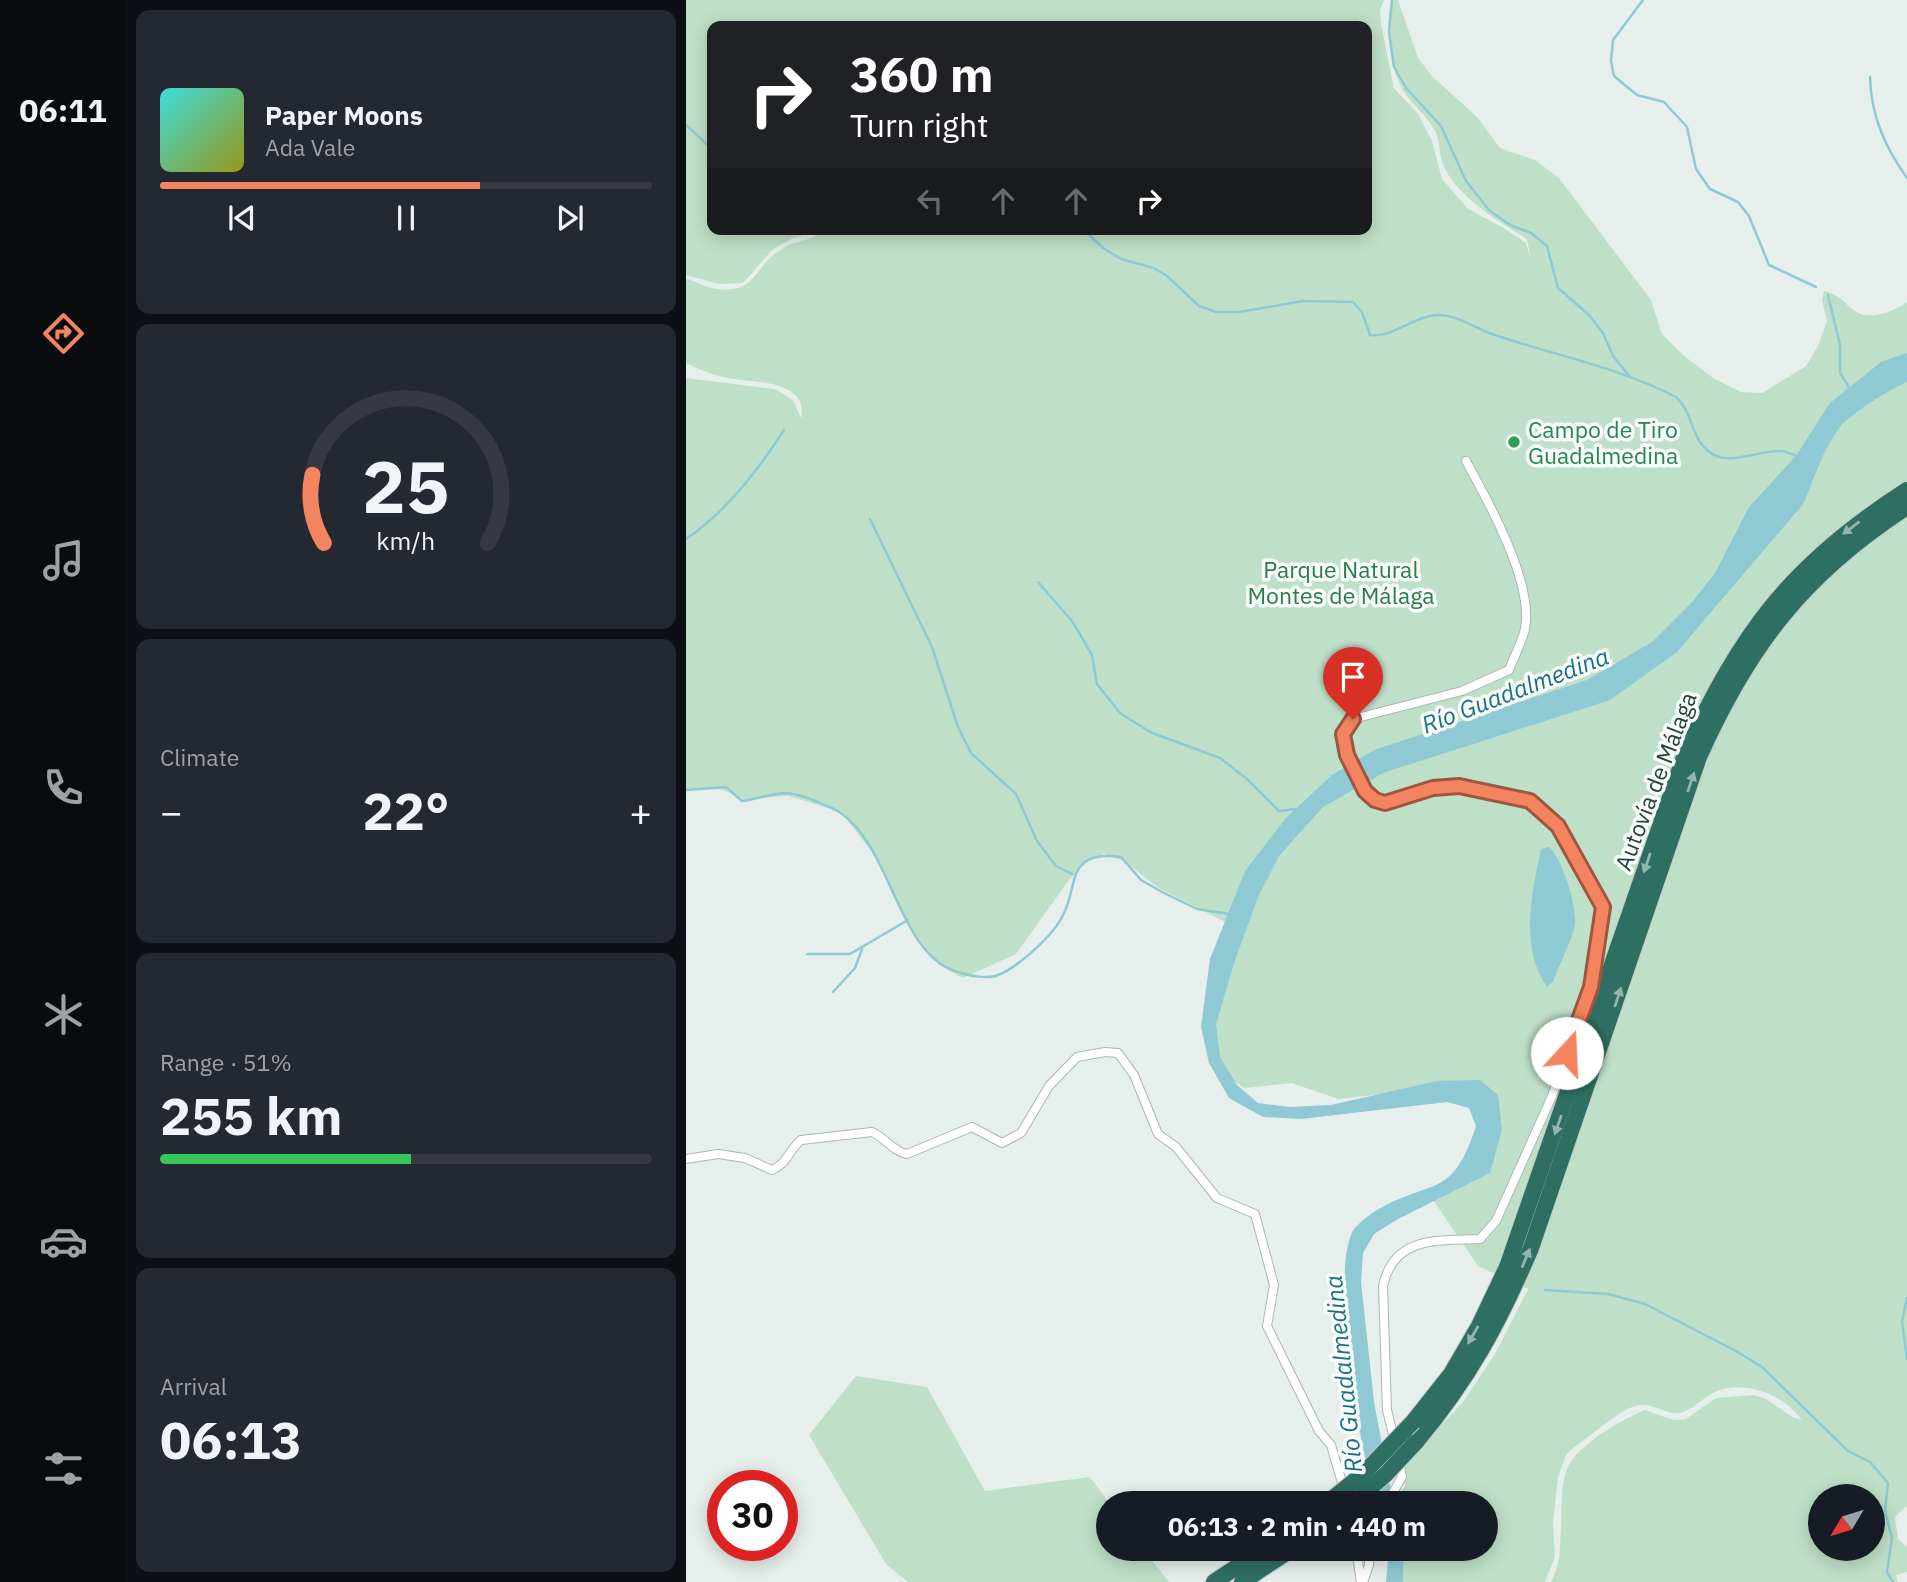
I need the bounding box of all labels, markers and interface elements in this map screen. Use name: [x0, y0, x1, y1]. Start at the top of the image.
text: 360 m: [850, 42, 994, 105]
icon: right: [735, 49, 826, 140]
text: 06:11: [19, 89, 107, 131]
text: Paper Moons: [265, 98, 423, 132]
text: Turn right: [850, 104, 988, 146]
text: Ada Vale: [265, 132, 355, 162]
icon: left: [911, 182, 949, 220]
icon: ahead: [984, 182, 1022, 220]
icon: ahead: [1057, 182, 1095, 220]
icon: right: [1130, 182, 1168, 220]
icon: previous: [223, 199, 261, 237]
icon: pause: [387, 199, 425, 237]
icon: next: [551, 199, 589, 237]
icon: directions: [39, 309, 88, 358]
place label: Campo de Tiro Guadalmedina: [1528, 414, 1678, 470]
marker: Campo de Tiro Guadalmedina: [1506, 434, 1522, 450]
text: 25: [362, 438, 450, 533]
one-way arrow: [1842, 521, 1860, 535]
text: km/h: [377, 523, 435, 556]
icon: music: [39, 536, 88, 585]
park label: Parque Natural Montes de Málaga: [1247, 554, 1435, 610]
water label: Río Guadalmedina: [1417, 640, 1613, 740]
pin: [1323, 647, 1383, 719]
icon: arrive: [1334, 658, 1372, 696]
street label: Autovía de Málaga: [1607, 688, 1703, 874]
text: Climate: [160, 742, 239, 772]
icon: phone: [39, 763, 88, 812]
one-way arrow: [1686, 771, 1697, 792]
text: 22°: [363, 777, 449, 844]
text: −: [160, 787, 183, 836]
text: +: [629, 787, 652, 836]
one-way arrow: [1641, 852, 1652, 873]
one-way arrow: [1613, 987, 1624, 1008]
icon: climate: [39, 990, 88, 1039]
position arrow: [1530, 1016, 1604, 1090]
text: Range · 51%: [160, 1047, 292, 1077]
text: 255 km: [160, 1082, 342, 1149]
one-way arrow: [1552, 1114, 1563, 1135]
icon: car: [39, 1217, 88, 1266]
one-way arrow: [1521, 1248, 1532, 1269]
water label: Río Guadalmedina: [1317, 1274, 1369, 1474]
one-way arrow: [1467, 1326, 1479, 1345]
text: Arrival: [160, 1371, 227, 1401]
text: 06:13: [160, 1406, 302, 1473]
icon: filters: [39, 1444, 88, 1493]
speed limit sign: 30: [707, 1470, 798, 1561]
north arrow: [1808, 1484, 1885, 1561]
map controls: [1808, 1484, 1885, 1561]
text: 06:13 · 2 min · 440 m: [1168, 1509, 1426, 1543]

